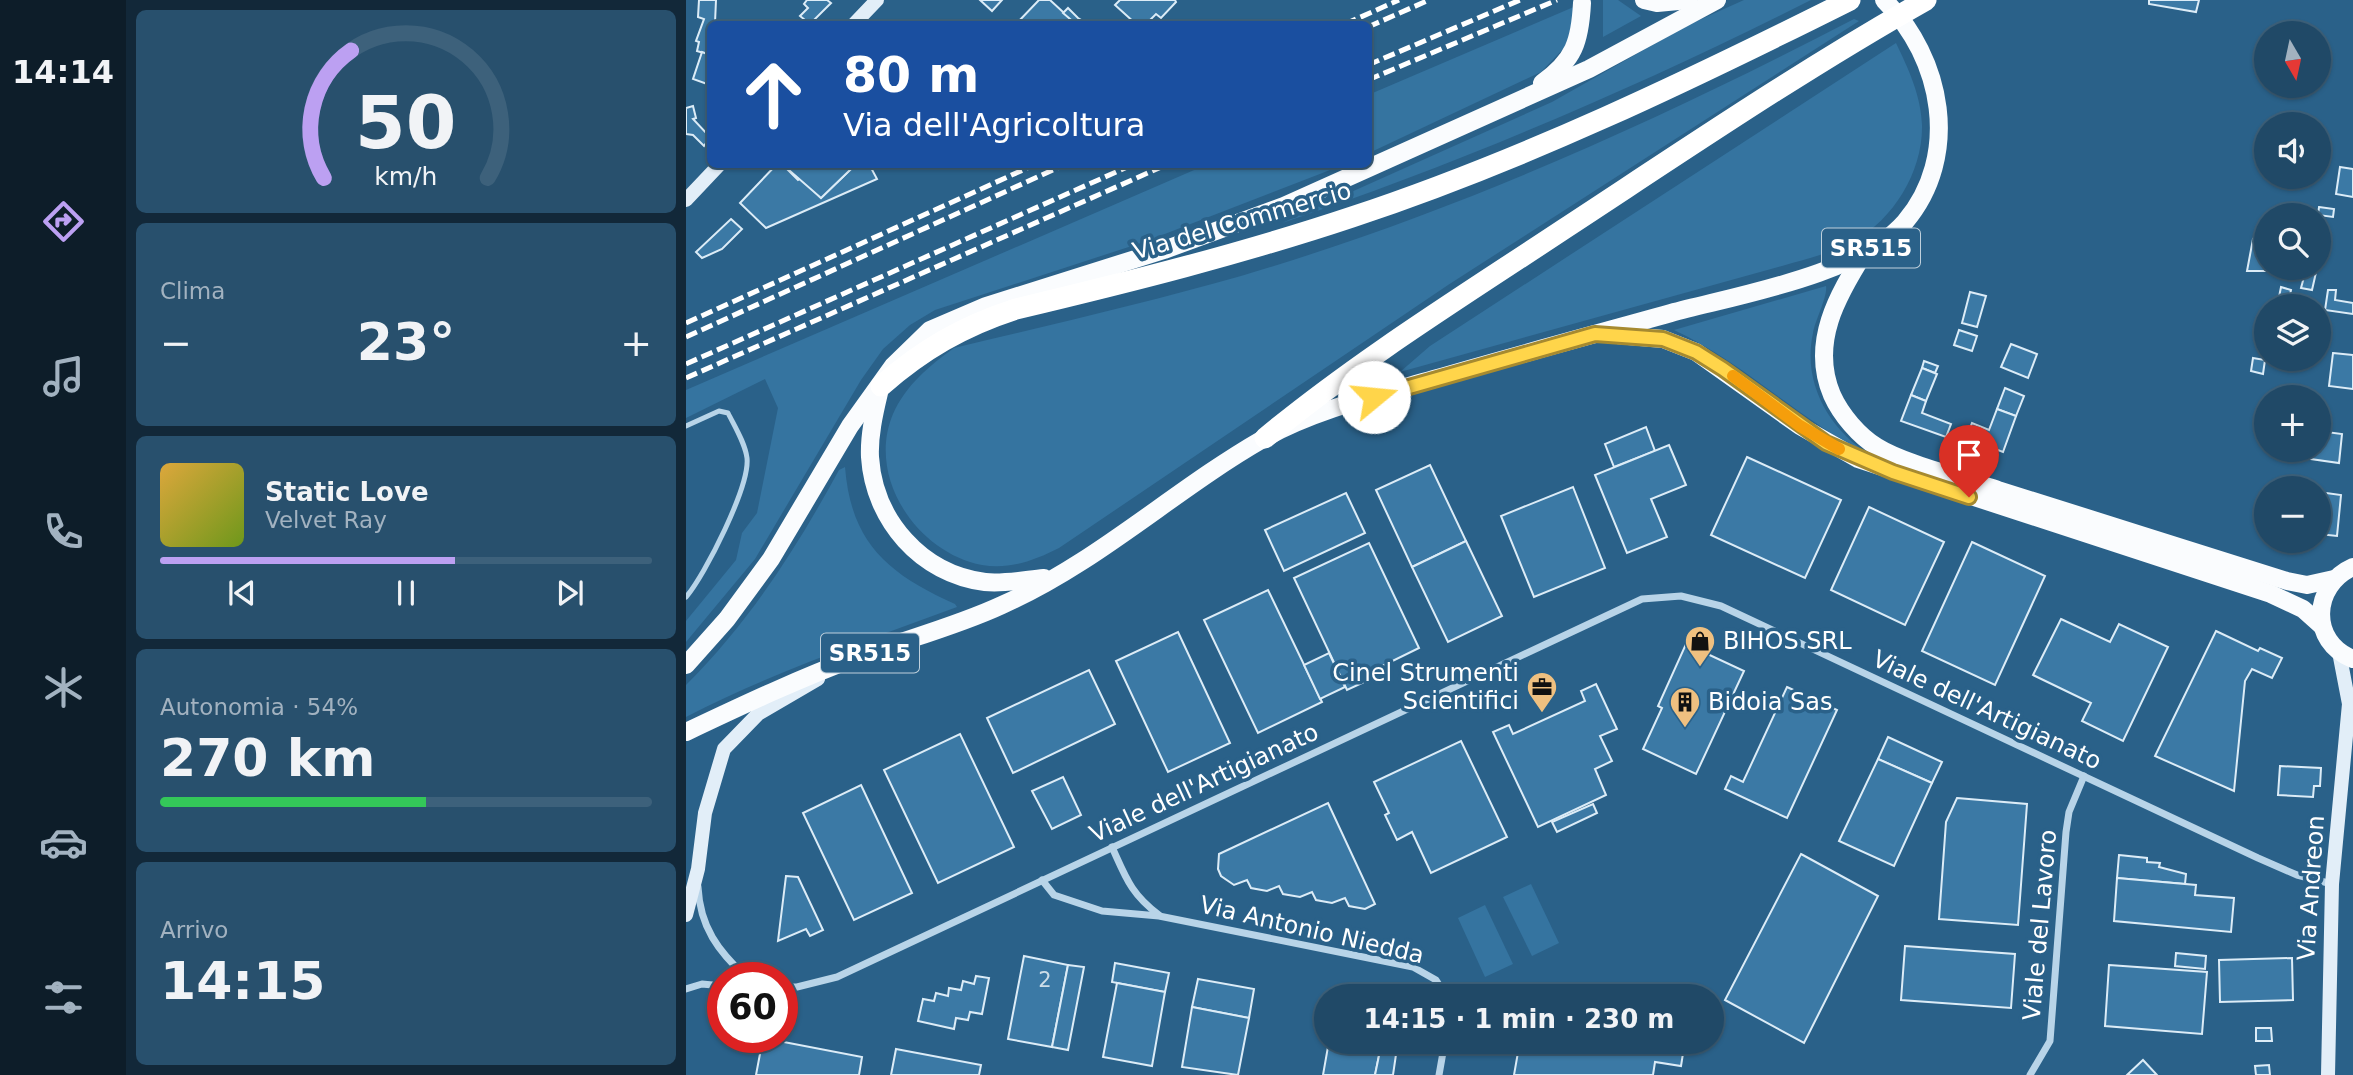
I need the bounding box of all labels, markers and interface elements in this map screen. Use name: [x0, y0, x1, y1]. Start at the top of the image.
north arrow: [2254, 21, 2331, 98]
map controls: [2254, 21, 2331, 553]
text: 80 m: [843, 47, 979, 104]
icon: ahead: [728, 49, 819, 140]
text: 14:14: [12, 53, 114, 91]
text: 50: [355, 80, 457, 165]
text: Via dell'Agricoltura: [843, 106, 1145, 144]
button: sound: [2254, 112, 2331, 189]
text: km/h: [374, 161, 438, 190]
street label: Via del Commercio: [1129, 176, 1355, 266]
icon: directions: [39, 197, 88, 246]
button: search: [2254, 203, 2331, 280]
road number: SR515: [1822, 229, 1920, 268]
text: Clima: [160, 278, 225, 304]
button: layers: [2254, 294, 2331, 371]
text: 23°: [357, 312, 455, 372]
text: −: [160, 321, 192, 365]
text: +: [620, 321, 652, 365]
icon: music: [39, 352, 88, 401]
position arrow: [1337, 360, 1411, 434]
button: +: [2254, 385, 2331, 462]
pin: [1939, 425, 1999, 497]
icon: arrive: [1950, 436, 1988, 474]
button: −: [2254, 476, 2331, 553]
text: Static Love: [265, 477, 429, 507]
icon: phone: [39, 507, 88, 556]
text: Velvet Ray: [265, 507, 387, 533]
icon: previous: [223, 574, 261, 612]
icon: pause: [387, 574, 425, 612]
icon: next: [551, 574, 589, 612]
shop icon: BIHOS SRL: [1683, 624, 1717, 668]
place label: BIHOS SRL: [1723, 627, 1852, 655]
road number: SR515: [821, 634, 919, 673]
street label: Viale dell'Artigianato: [1868, 645, 2106, 775]
place label: Cinel Strumenti Scientifici: [1332, 659, 1519, 715]
icon: climate: [39, 663, 88, 712]
office icon: Cinel Strumenti Scientifici: [1525, 670, 1559, 714]
building icon: Bidoia Sas: [1668, 685, 1702, 729]
place label: Bidoia Sas: [1708, 688, 1833, 716]
text: Autonomia · 54%: [160, 694, 358, 720]
street label: Viale dell'Artigianato: [1085, 718, 1323, 848]
text: 270 km: [160, 728, 375, 788]
street label: Via Andreon: [2292, 814, 2330, 962]
icon: car: [39, 818, 88, 867]
street label: Viale del Lavoro: [2018, 828, 2062, 1022]
street label: Via Antonio Niedda: [1197, 891, 1427, 969]
text: Arrivo: [160, 917, 228, 943]
text: 14:15: [160, 951, 326, 1011]
speed limit sign: 60: [707, 962, 798, 1053]
house number: 2: [1038, 968, 1052, 992]
icon: filters: [39, 973, 88, 1022]
text: 14:15 · 1 min · 230 m: [1364, 1004, 1674, 1034]

